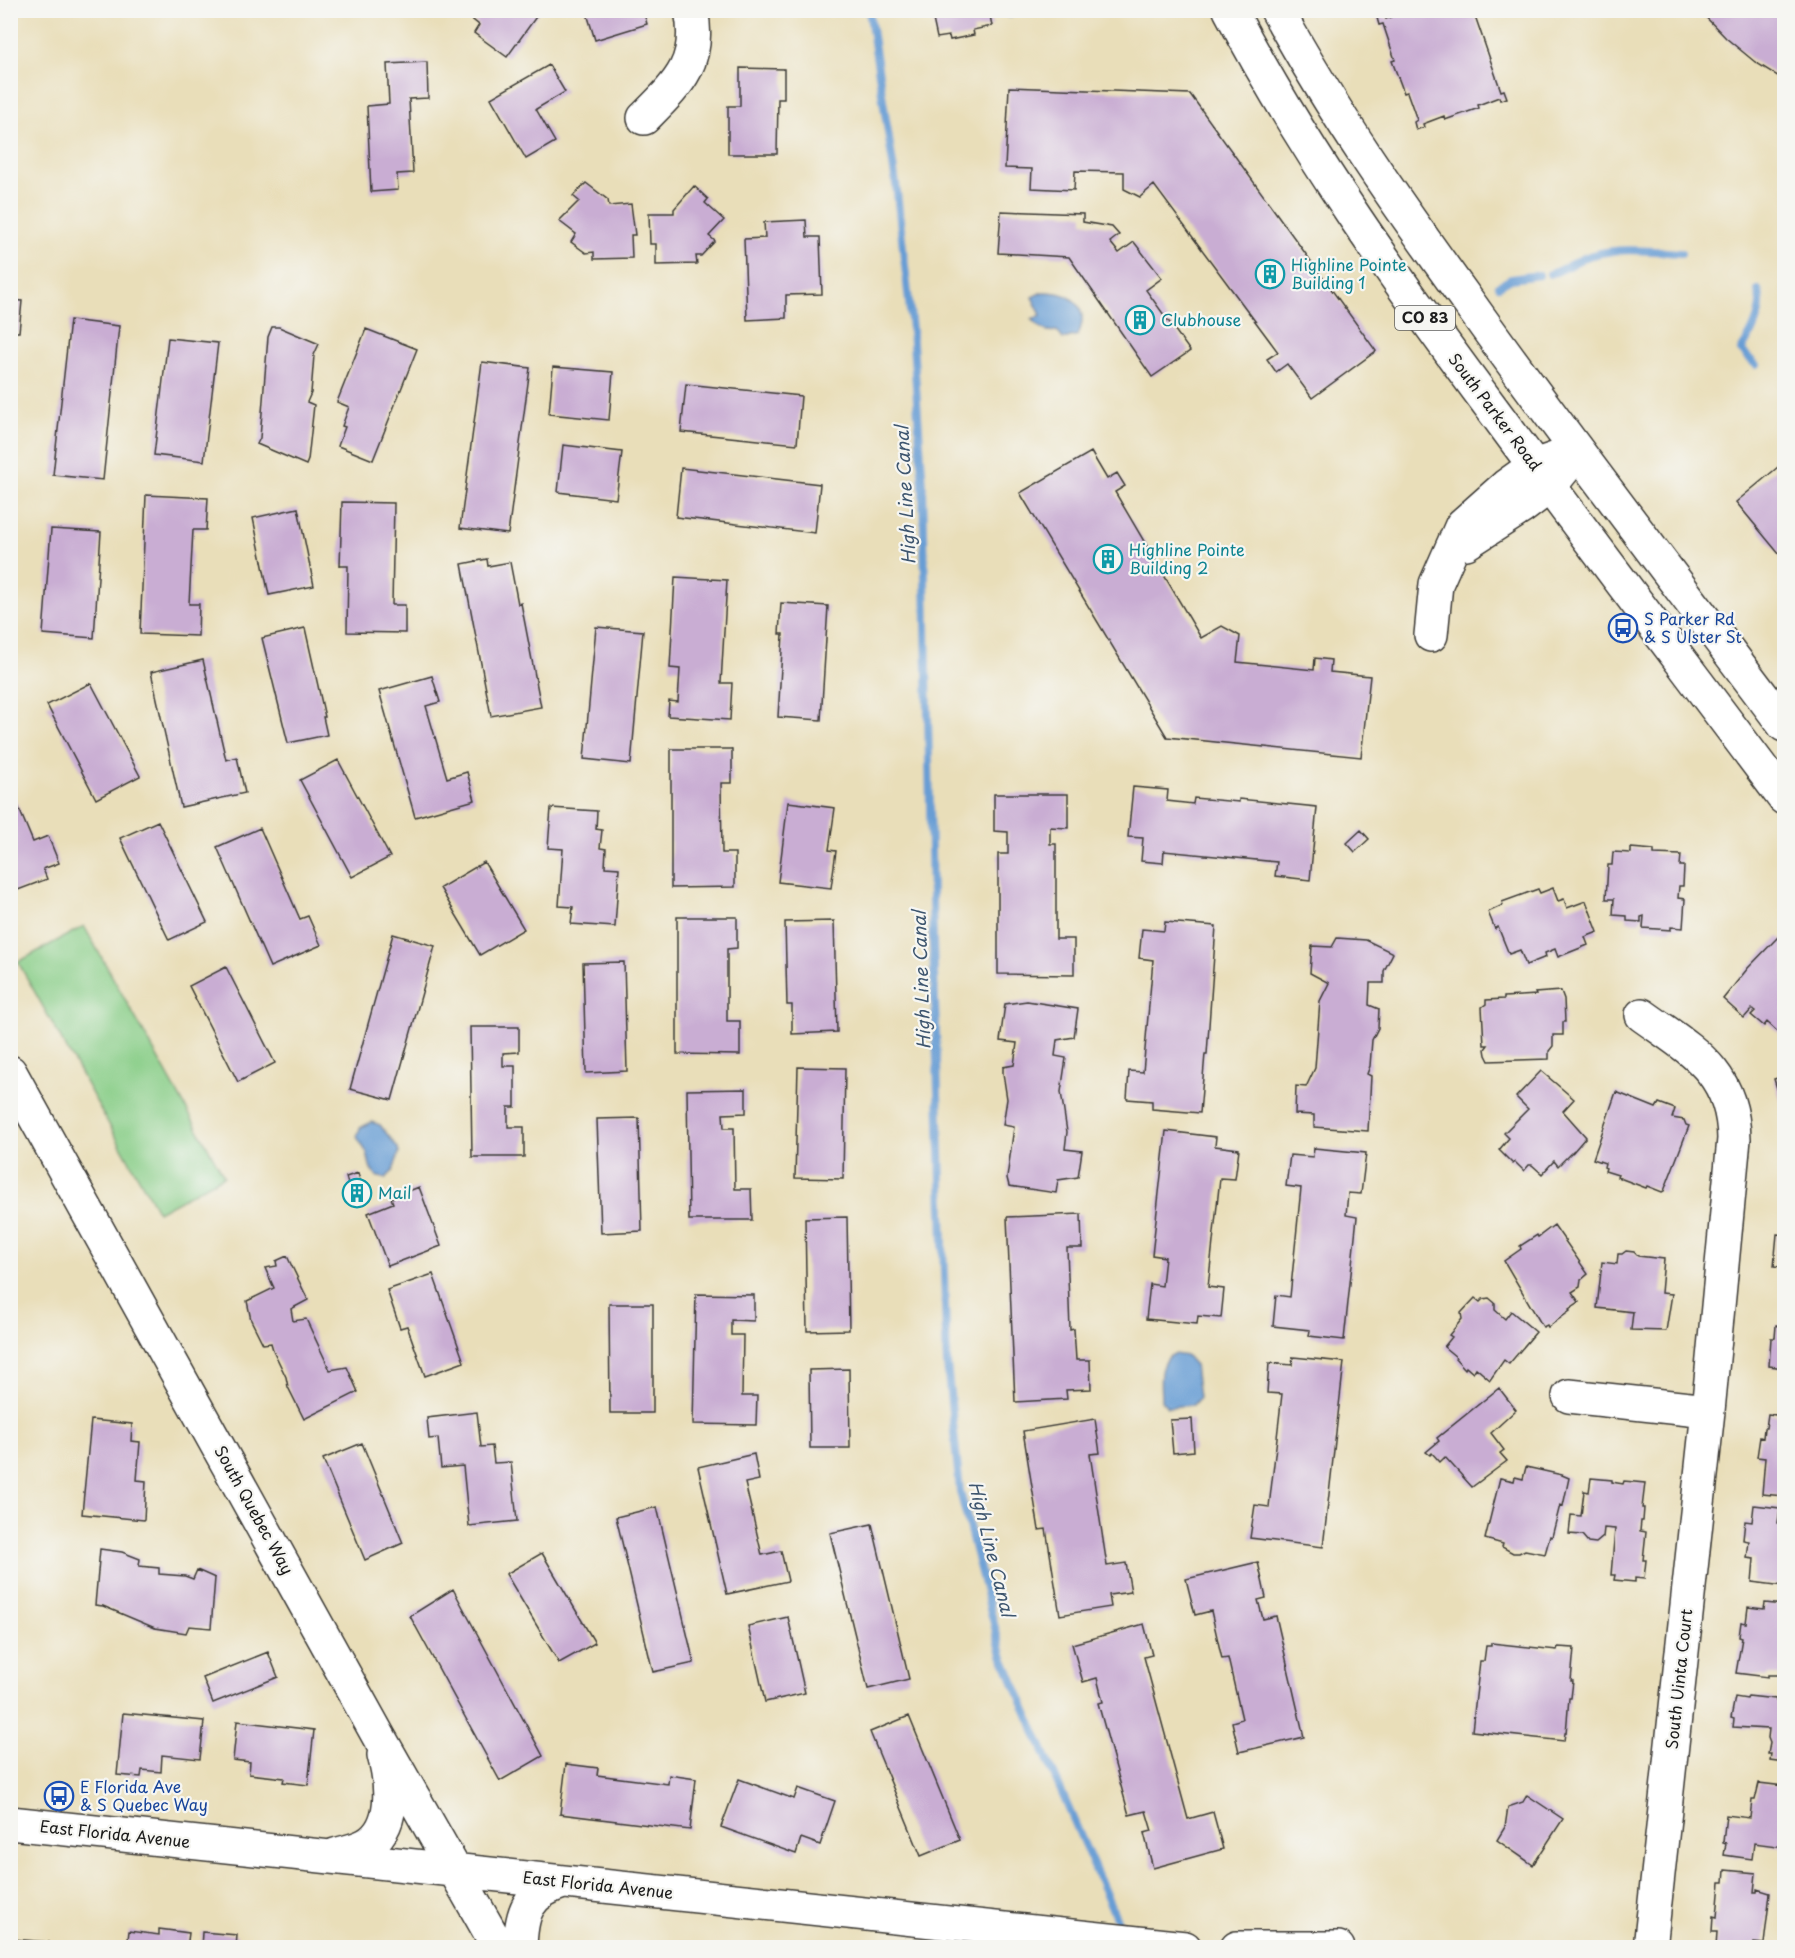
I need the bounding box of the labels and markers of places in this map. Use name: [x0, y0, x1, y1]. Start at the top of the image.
place label: Highline Pointe Building 1: [1291, 252, 1407, 294]
building icon: Highline Pointe Building 1: [1254, 258, 1286, 290]
building icon: Clubhouse: [1124, 304, 1156, 336]
place label: Clubhouse: [1161, 307, 1241, 331]
place label: Highline Pointe Building 2: [1129, 537, 1245, 579]
building icon: Highline Pointe Building 2: [1092, 543, 1124, 575]
place label: S Parker Rd & S Ulster St: [1644, 606, 1742, 648]
bus stop icon: S Parker Rd & S Ulster St: [1607, 612, 1639, 644]
building icon: Mail: [341, 1177, 373, 1209]
place label: Mail: [378, 1180, 412, 1204]
place label: E Florida Ave & S Quebec Way: [80, 1774, 208, 1816]
bus stop icon: E Florida Ave & S Quebec Way: [43, 1780, 75, 1812]

